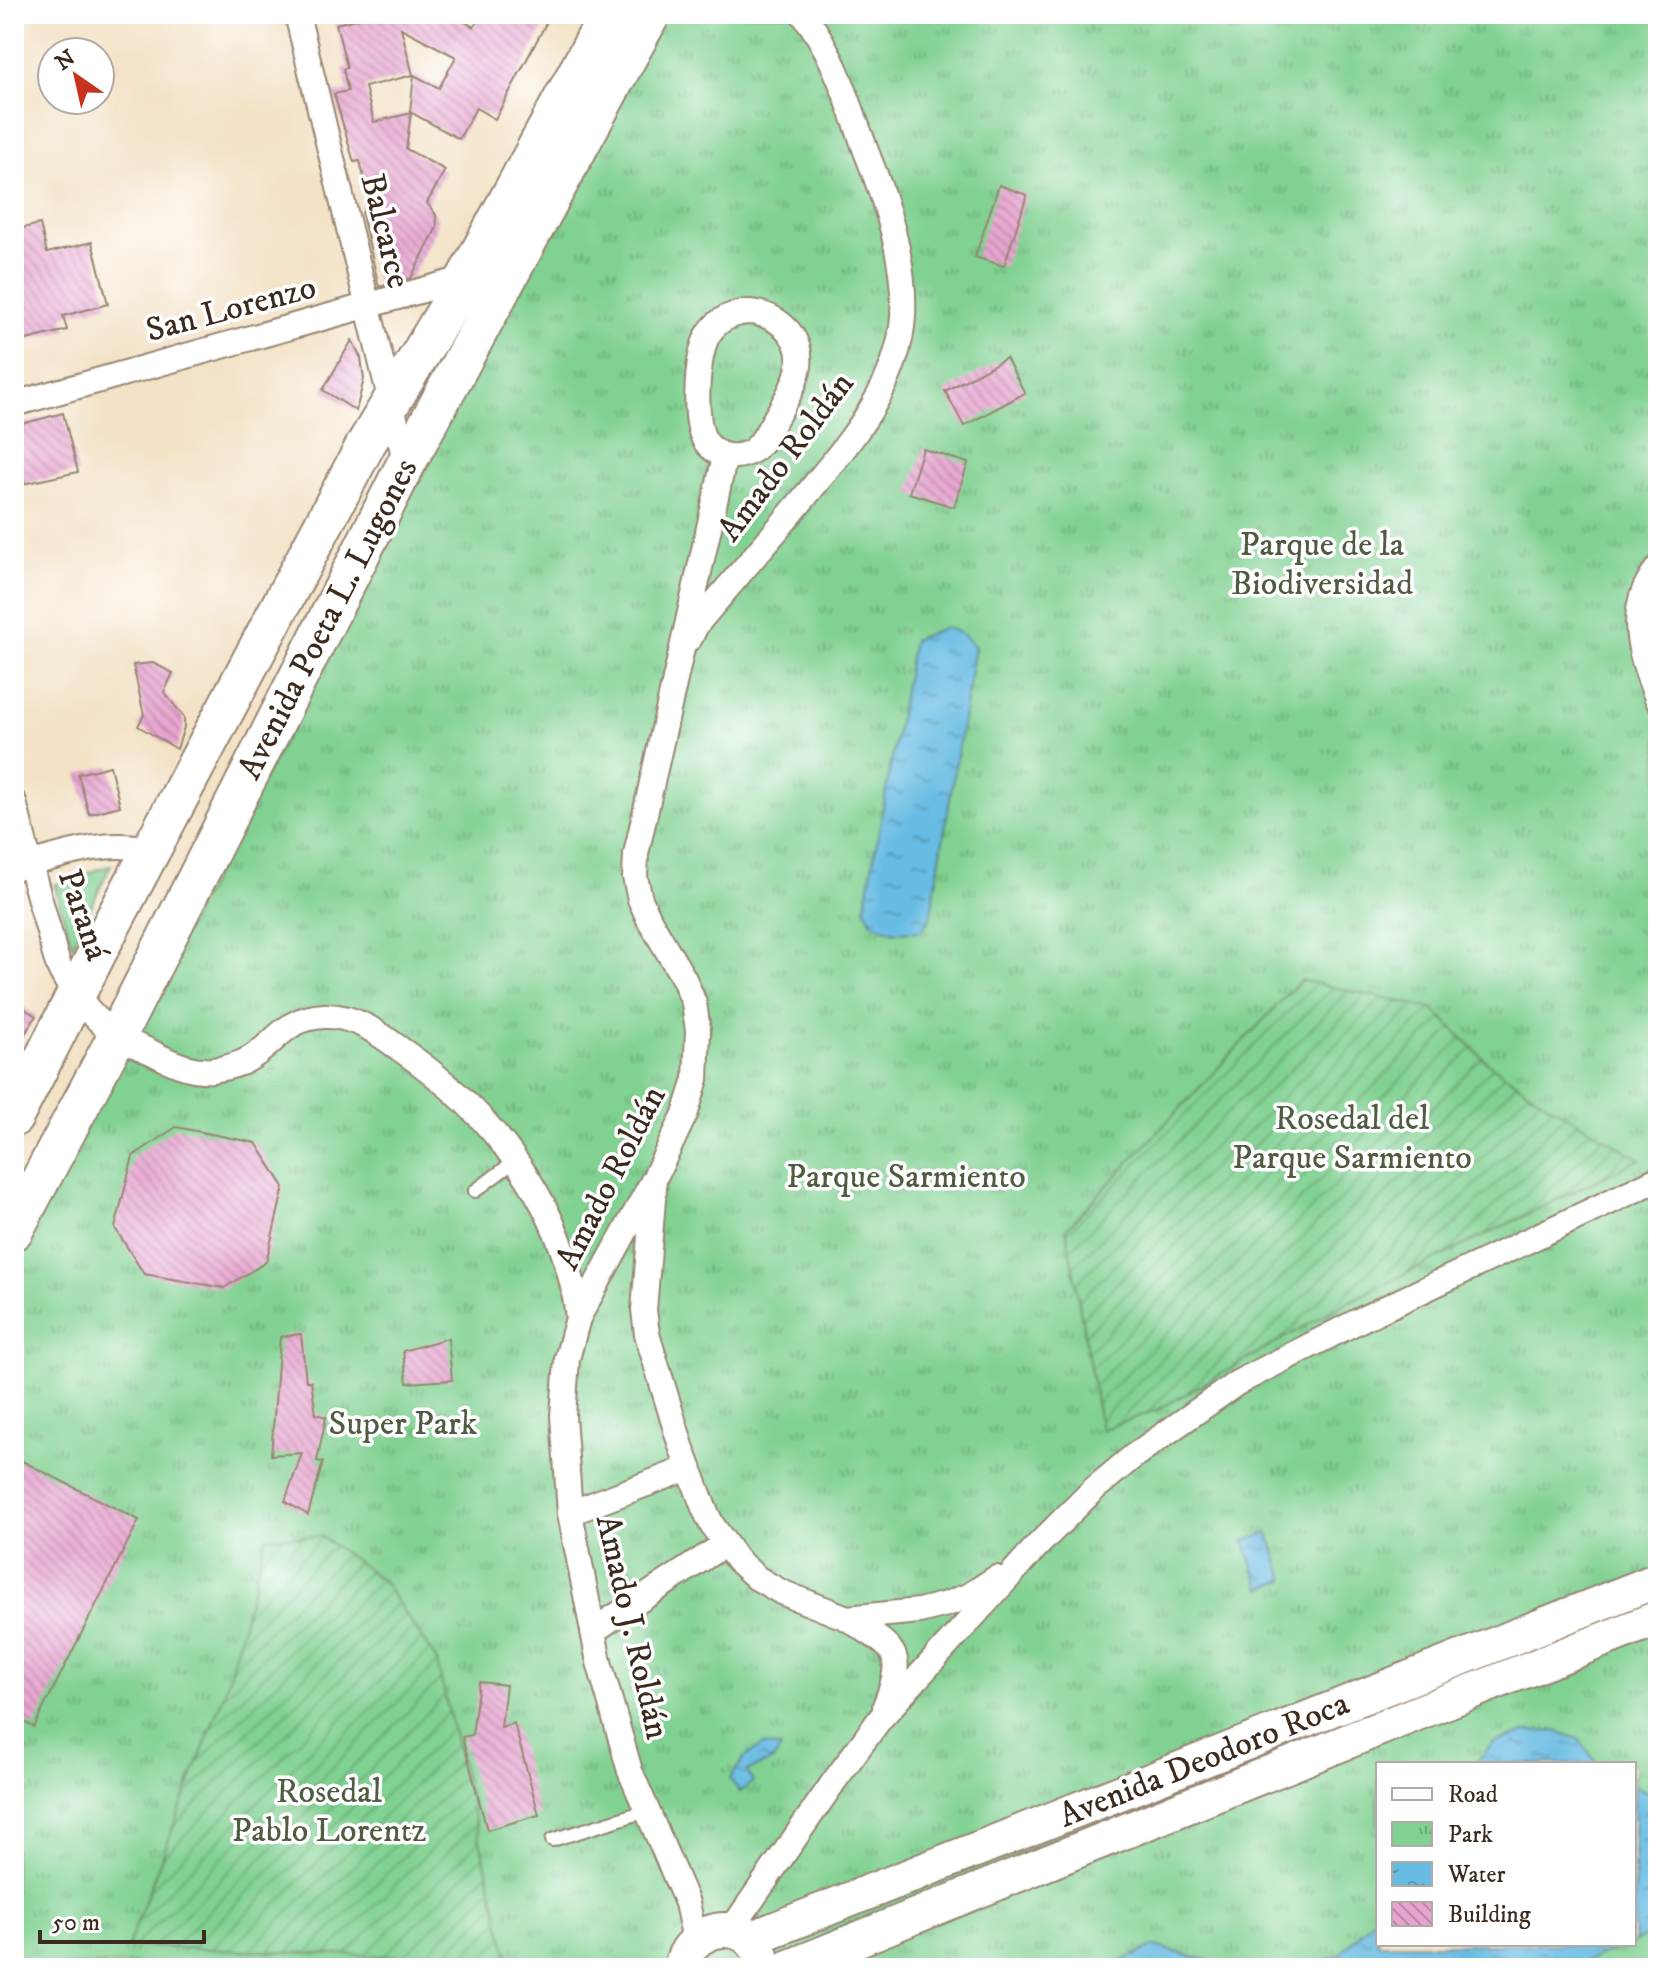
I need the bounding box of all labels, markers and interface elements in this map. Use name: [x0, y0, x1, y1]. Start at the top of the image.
north arrow: [36, 36, 116, 116]
text: N: [51, 44, 81, 77]
street label: Balcarce: [351, 169, 419, 293]
street label: San Lorenzo: [142, 266, 320, 352]
street label: Amado Roldán: [709, 364, 863, 550]
street label: Avenida Poeta L. Lugones: [229, 452, 427, 786]
park label: Parque de la Biodiversidad: [1231, 524, 1413, 605]
street label: Paraná: [48, 864, 118, 967]
street label: Amado Roldán: [547, 1079, 675, 1277]
park label: Rosedal del Parque Sarmiento: [1232, 1098, 1472, 1179]
park label: Parque Sarmiento: [786, 1156, 1026, 1198]
park label: Super Park: [329, 1403, 478, 1445]
street label: Amado J. Roldán: [586, 1511, 678, 1743]
street label: Avenida Deodoro Roca: [1053, 1682, 1356, 1837]
legend: [1376, 1762, 1636, 1946]
park label: Rosedal Pablo Lorentz: [232, 1771, 427, 1852]
text: Road: [1448, 1780, 1498, 1810]
text: Park: [1448, 1820, 1493, 1850]
text: Water: [1447, 1860, 1505, 1890]
scale bar: [40, 1894, 204, 1944]
text: Building: [1448, 1900, 1531, 1930]
text: 50 m: [52, 1908, 100, 1938]

